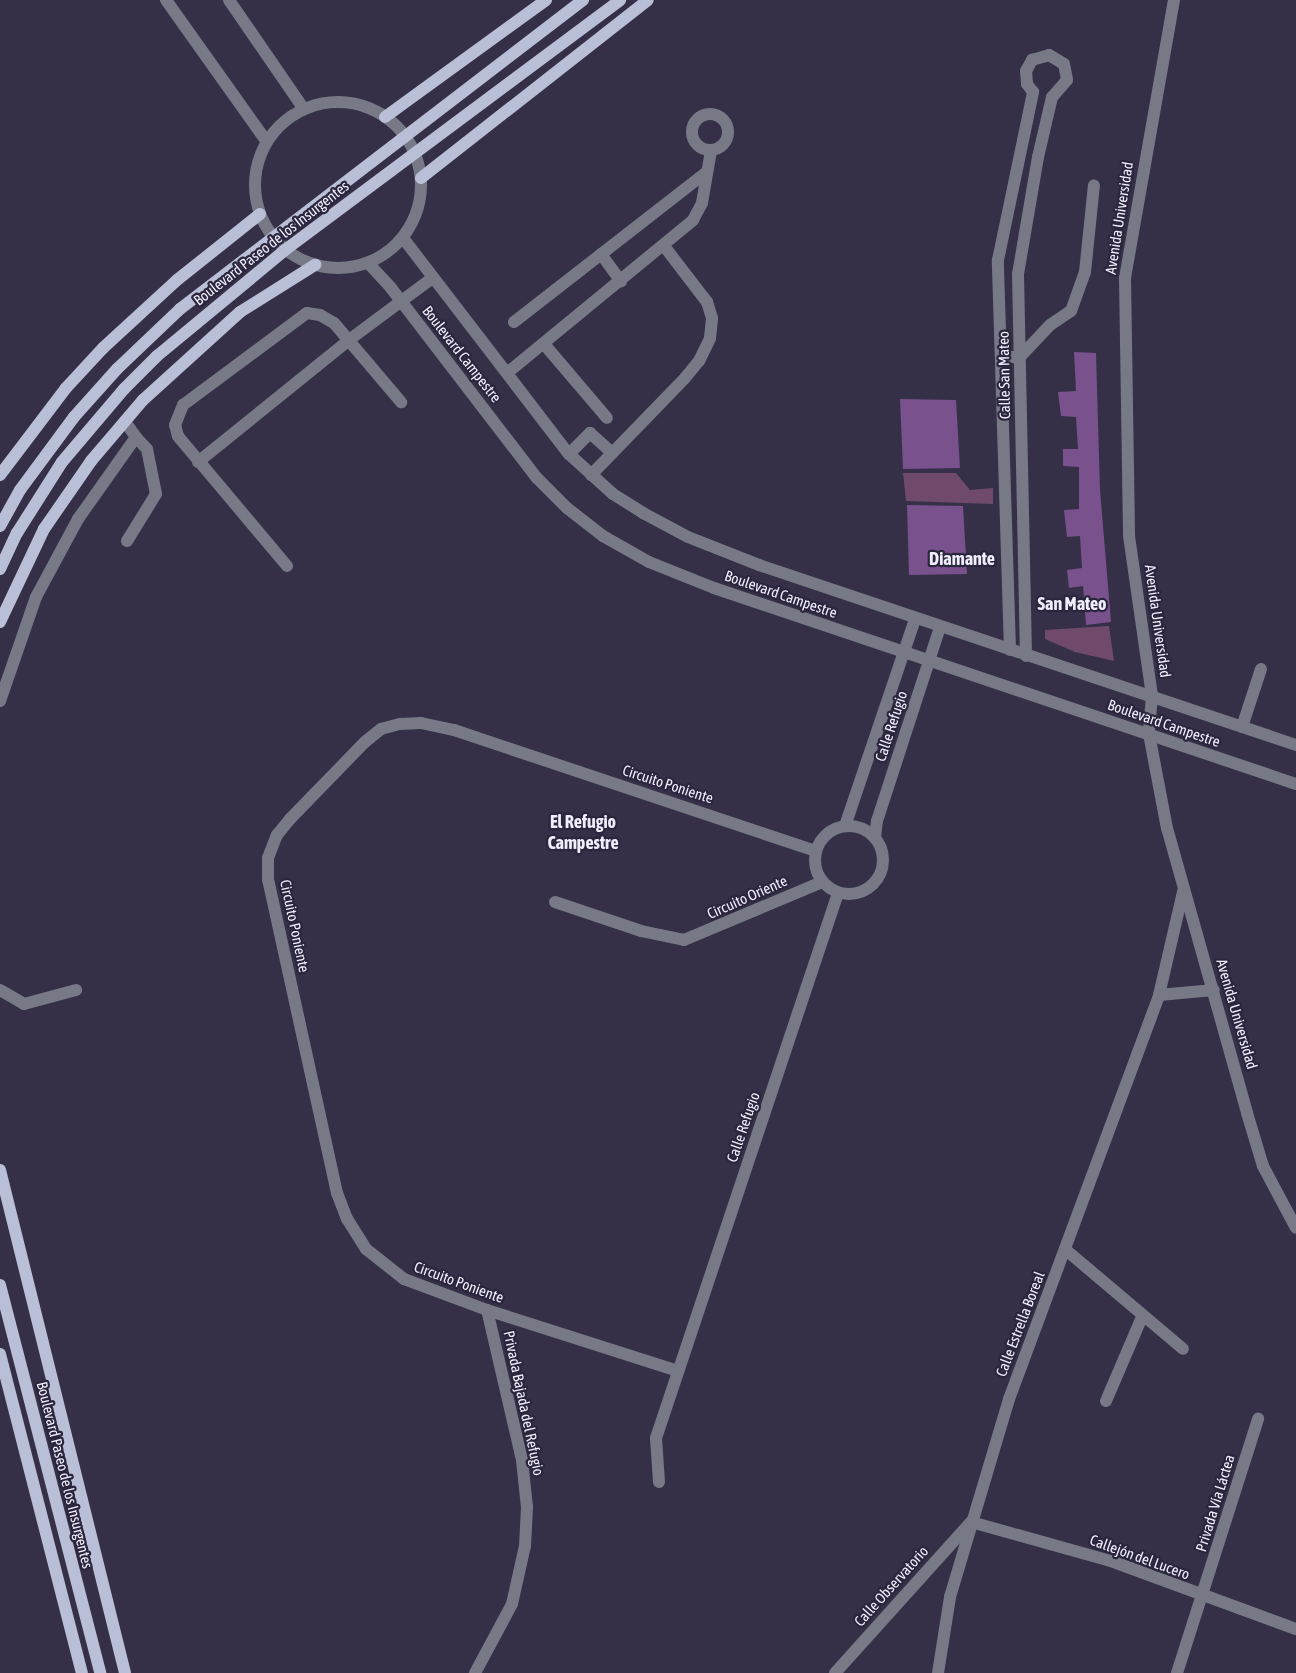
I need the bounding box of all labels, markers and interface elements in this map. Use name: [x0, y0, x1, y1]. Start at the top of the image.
street label: Avenida Universidad: [1101, 160, 1137, 276]
street label: Boulevard Paseo de los Insurgentes: [190, 177, 352, 309]
street label: Boulevard Campestre: [419, 302, 505, 406]
street label: Calle San Mateo: [994, 331, 1014, 419]
district label: Diamante: [929, 548, 995, 570]
street label: Avenida Universidad: [1141, 563, 1175, 679]
street label: Boulevard Campestre: [722, 566, 840, 622]
district label: San Mateo: [1037, 593, 1107, 615]
street label: Calle Refugio: [871, 688, 911, 764]
street label: Boulevard Campestre: [1105, 695, 1223, 751]
street label: Circuito Poniente: [620, 761, 716, 807]
district label: El Refugio Campestre: [547, 812, 619, 854]
street label: Circuito Oriente: [704, 871, 790, 923]
street label: Circuito Poniente: [276, 878, 314, 974]
street label: Avenida Universidad: [1213, 957, 1261, 1071]
street label: Calle Refugio: [723, 1090, 763, 1164]
street label: Circuito Poniente: [412, 1257, 506, 1307]
street label: Calle Estrella Boreal: [992, 1269, 1048, 1379]
street label: Privada Bajada del Refugio: [500, 1329, 548, 1477]
street label: Boulevard Paseo de los Insurgentes: [33, 1380, 97, 1570]
street label: Privada Vía Láctea: [1192, 1452, 1238, 1554]
street label: Callejón del Lucero: [1088, 1531, 1192, 1583]
street label: Calle Observatorio: [850, 1542, 932, 1630]

